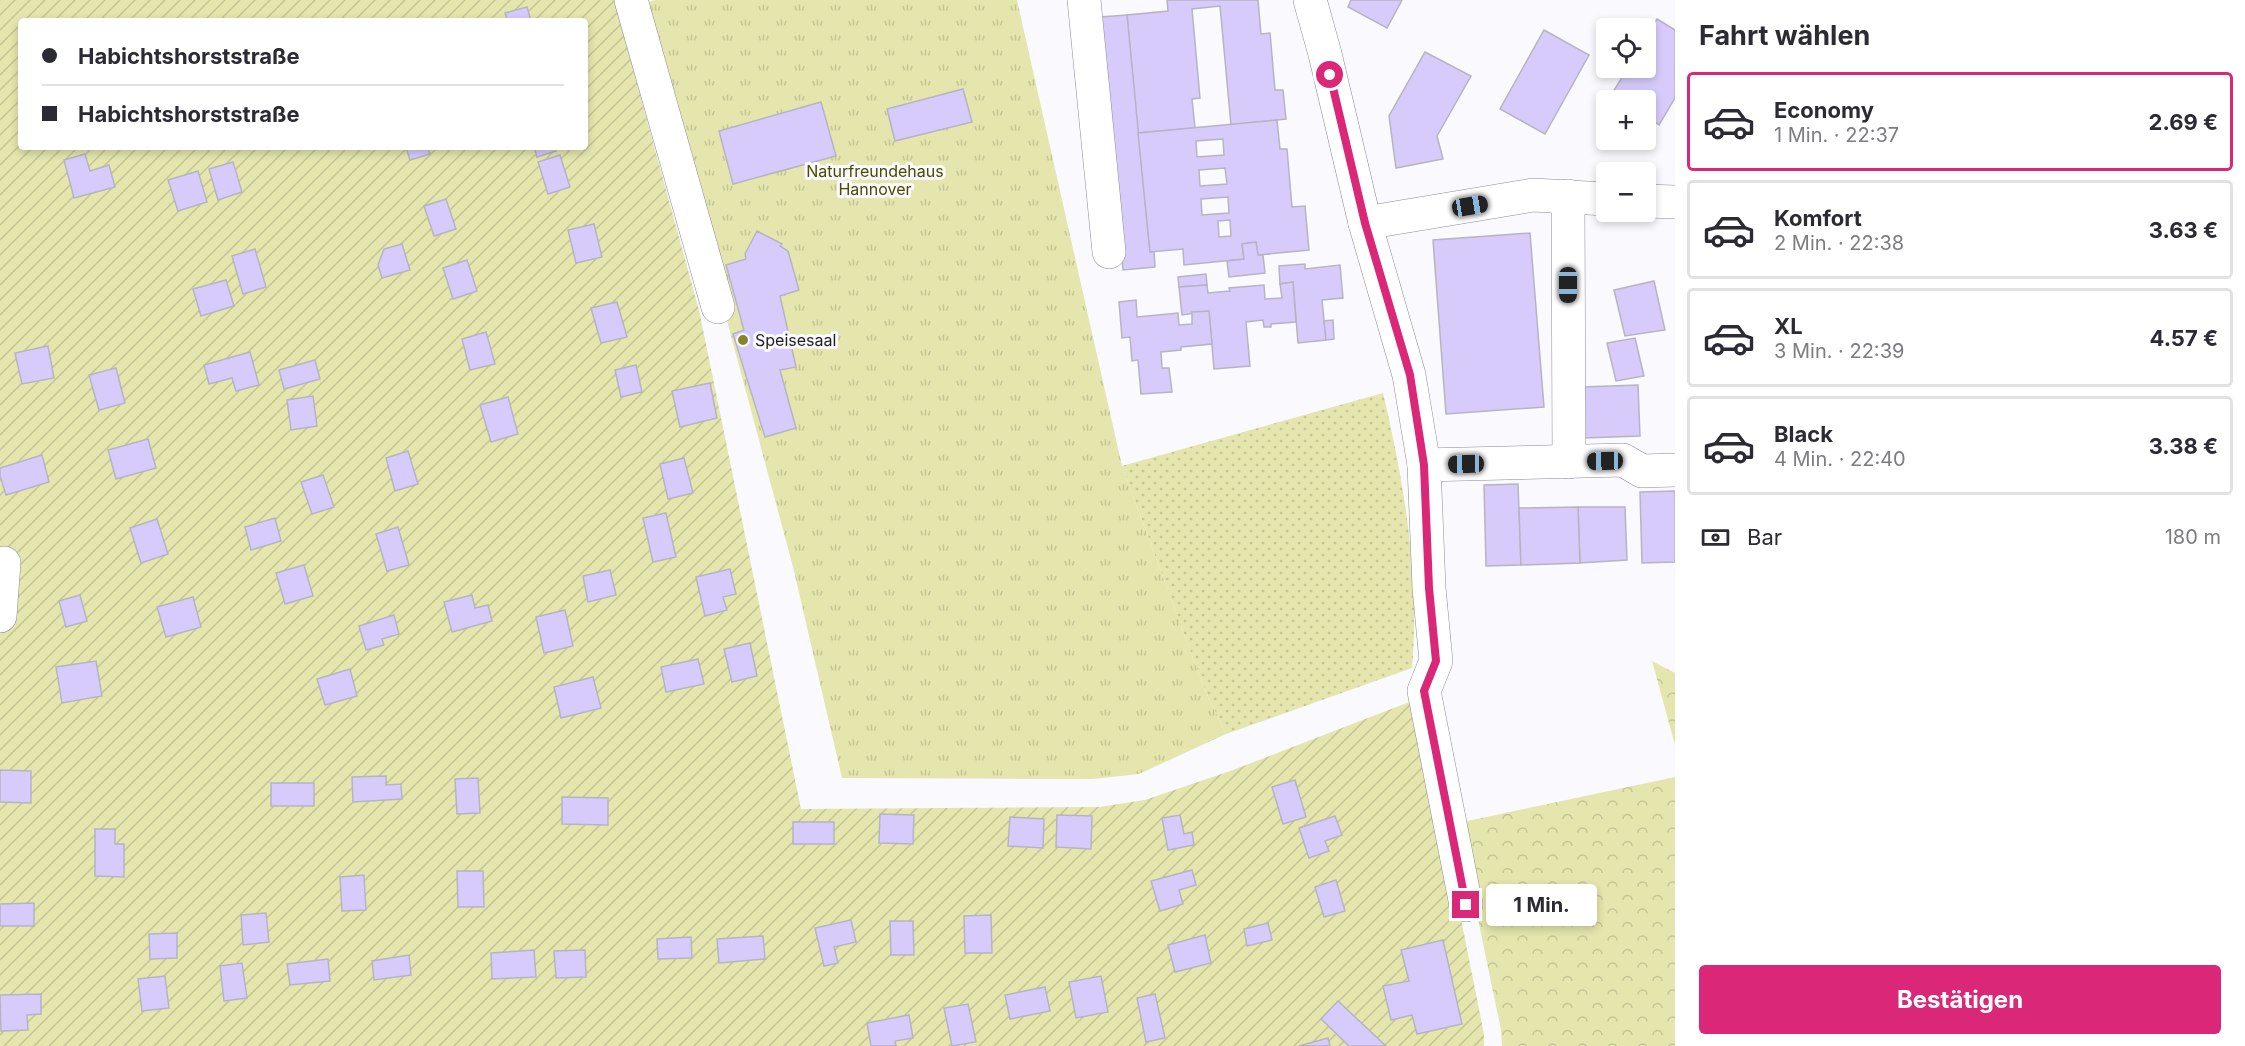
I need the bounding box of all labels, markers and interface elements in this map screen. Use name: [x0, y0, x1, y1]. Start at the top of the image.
map controls: [1596, 18, 1656, 222]
button: locate: [1596, 18, 1656, 78]
text: Fahrt wählen: [1699, 19, 1870, 52]
text: Habichtshorststraße: [78, 43, 300, 69]
route start: [1316, 61, 1343, 88]
button: +: [1596, 90, 1656, 150]
icon: car: [1702, 95, 1756, 149]
text: Economy: [1774, 97, 1874, 123]
text: Habichtshorststraße: [78, 101, 300, 127]
text: 2.69 €: [2149, 109, 2218, 135]
text: 1 Min. · 22:37: [1774, 123, 1899, 147]
park label: Naturfreundehaus Hannover: [806, 161, 944, 199]
button: −: [1596, 162, 1656, 222]
car: [1451, 194, 1489, 218]
icon: car: [1702, 203, 1756, 257]
text: Komfort: [1774, 205, 1862, 231]
text: 3.63 €: [2149, 217, 2218, 243]
text: 2 Min. · 22:38: [1774, 231, 1904, 255]
car: [1559, 267, 1577, 303]
icon: car: [1702, 311, 1756, 365]
text: XL: [1774, 313, 1803, 339]
text: 4.57 €: [2150, 325, 2218, 351]
place label: Speisesaal: [755, 330, 836, 350]
marker: Speisesaal: [736, 333, 750, 347]
text: 3 Min. · 22:39: [1774, 339, 1904, 363]
icon: car: [1702, 419, 1756, 473]
text: Black: [1774, 421, 1833, 447]
text: 3.38 €: [2149, 433, 2218, 459]
text: 4 Min. · 22:40: [1774, 447, 1906, 471]
car: [1587, 452, 1623, 470]
car: [1448, 455, 1484, 473]
icon: cash: [1699, 521, 1732, 554]
text: Bar: [1747, 524, 1782, 550]
text: 180 m: [2165, 525, 2221, 549]
callout: 1 Min.: [1487, 884, 1598, 926]
route end: [1452, 891, 1479, 918]
text: 1 Min.: [1513, 893, 1570, 917]
button: Bestätigen: [1699, 965, 2221, 1034]

